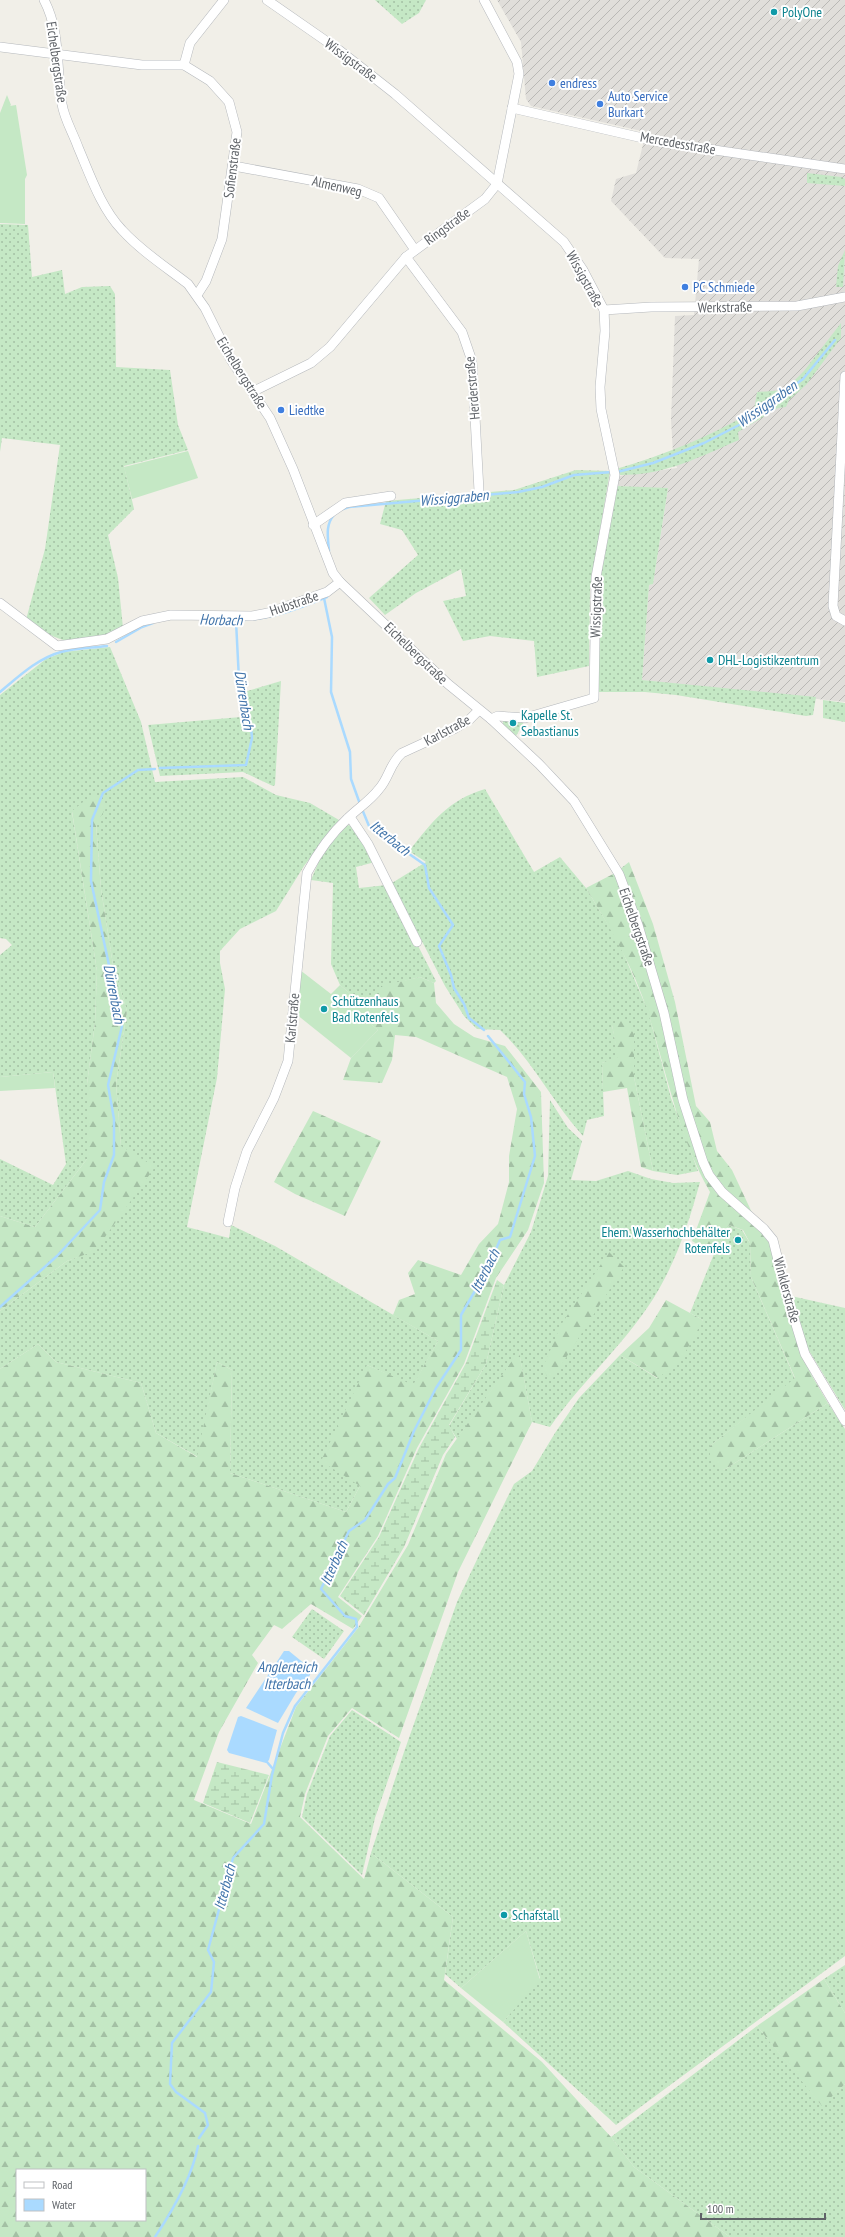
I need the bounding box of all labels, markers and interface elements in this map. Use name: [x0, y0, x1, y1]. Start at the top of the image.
place label: PolyOne: [782, 3, 822, 21]
marker: PolyOne: [769, 7, 779, 17]
street label: Eichelbergstraße: [42, 20, 72, 104]
street label: Wissigstraße: [321, 34, 381, 86]
place label: endress: [560, 74, 597, 92]
marker: endress: [547, 78, 557, 88]
place label: Auto Service Burkart: [608, 87, 668, 121]
marker: Auto Service Burkart: [595, 99, 605, 109]
street label: Mercedesstraße: [639, 128, 717, 159]
street label: Sofienstraße: [219, 137, 245, 199]
street label: Almenweg: [310, 172, 364, 200]
street label: Ringstraße: [420, 203, 474, 249]
street label: Wissigstraße: [562, 248, 608, 310]
place label: PC Schmiede: [693, 278, 755, 296]
marker: PC Schmiede: [680, 282, 690, 292]
street label: Werkstraße: [698, 298, 753, 316]
street label: Eichelbergstraße: [213, 334, 271, 413]
street label: Herderstraße: [460, 355, 484, 420]
water label: Wissiggraben: [733, 375, 802, 431]
place label: Liedtke: [289, 401, 325, 419]
marker: Liedtke: [276, 405, 286, 415]
water label: Wissiggraben: [419, 485, 491, 510]
street label: Wissigstraße: [586, 576, 606, 638]
street label: Hubstraße: [267, 586, 321, 620]
water label: Horbach: [199, 610, 244, 629]
street label: Eichelbergstraße: [380, 618, 452, 688]
place label: DHL-Logistikzentrum: [718, 651, 819, 669]
marker: DHL-Logistikzentrum: [705, 655, 715, 665]
water label: Dürrenbach: [230, 669, 259, 732]
place label: Kapelle St. Sebastianus: [521, 706, 579, 740]
street label: Karlstraße: [421, 710, 473, 750]
marker: Kapelle St. Sebastianus: [508, 718, 518, 728]
water label: Itterbach: [366, 816, 415, 860]
street label: Eichelbergstraße: [615, 885, 659, 969]
water label: Dürrenbach: [99, 963, 130, 1026]
street label: Karlstraße: [281, 992, 303, 1044]
place label: Schützenhaus Bad Rotenfels: [332, 992, 399, 1026]
marker: Schützenhaus Bad Rotenfels: [319, 1004, 329, 1014]
place label: Ehem. Wasserhochbehälter Rotenfels: [601, 1223, 730, 1257]
marker: Ehem. Wasserhochbehälter Rotenfels: [733, 1235, 743, 1245]
water label: Itterbach: [466, 1245, 504, 1296]
street label: Winklerstraße: [770, 1255, 804, 1325]
water label: Itterbach: [315, 1536, 352, 1588]
water label: Anglerteich Itterbach: [257, 1657, 318, 1693]
water label: Itterbach: [209, 1861, 240, 1912]
place label: Schafstall: [512, 1906, 560, 1924]
marker: Schafstall: [499, 1910, 509, 1920]
legend: [16, 2169, 146, 2221]
text: Road: [52, 2177, 72, 2192]
scale bar: [701, 2195, 825, 2221]
text: Water: [52, 2197, 77, 2212]
text: 100 m: [707, 2201, 734, 2216]

